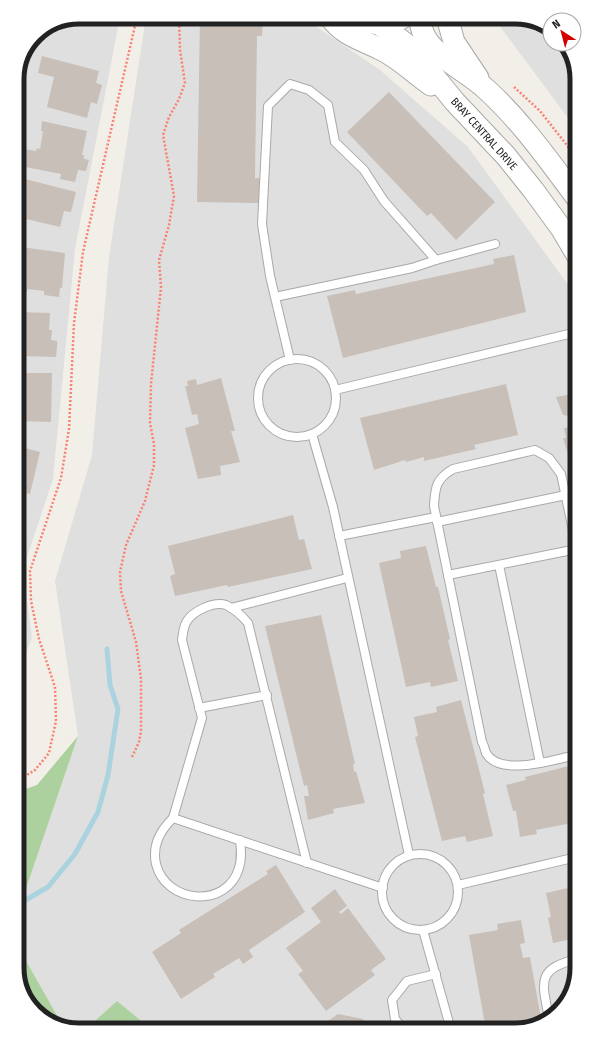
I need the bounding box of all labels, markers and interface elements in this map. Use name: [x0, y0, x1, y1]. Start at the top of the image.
north arrow: [542, 12, 582, 52]
text: N: [550, 17, 563, 32]
street label: BRAY CENTRAL DRIVE: [448, 95, 520, 173]

